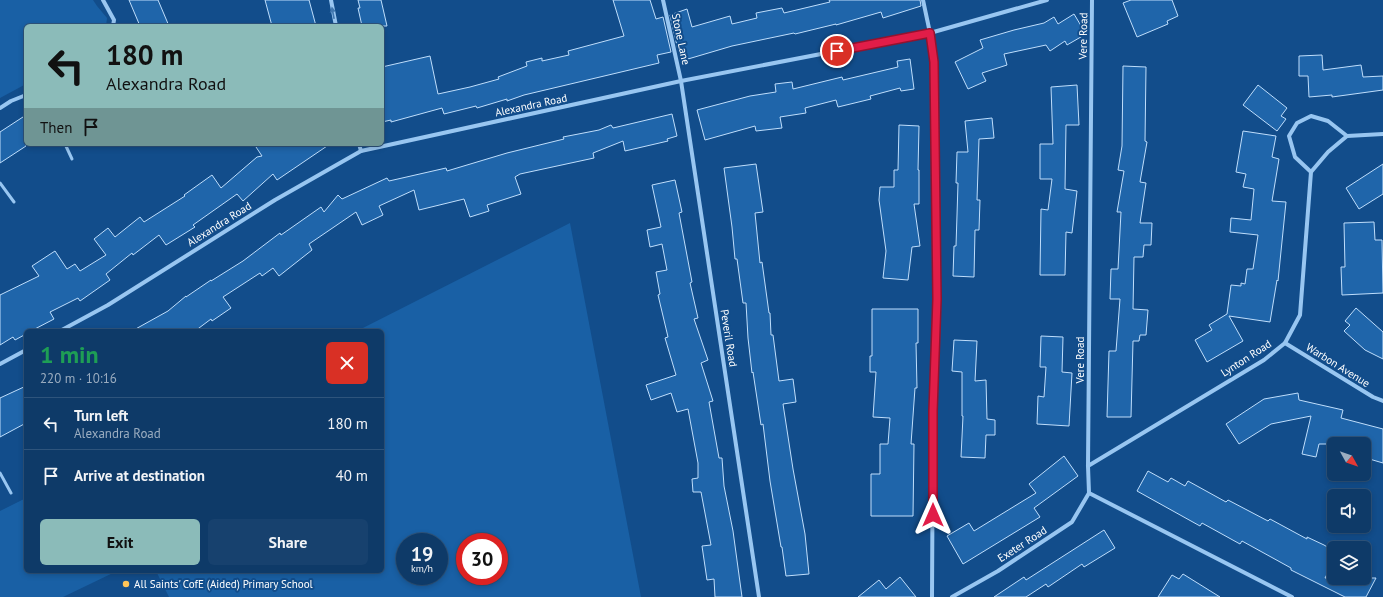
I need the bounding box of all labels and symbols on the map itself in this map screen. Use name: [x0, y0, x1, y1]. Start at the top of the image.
one-way arrow: [330, 7, 336, 19]
street label: Stone Lane: [669, 12, 693, 66]
street label: Vere Road: [1076, 12, 1090, 60]
pin: [820, 34, 854, 68]
street label: Alexandra Road: [494, 91, 568, 119]
street label: Alexandra Road: [184, 199, 254, 249]
street label: Peveril Road: [718, 308, 740, 368]
street label: Lynton Road: [1218, 336, 1274, 380]
street label: Vere Road: [1073, 337, 1087, 384]
street label: Warbon Avenue: [1303, 340, 1373, 390]
north arrow: [1327, 437, 1371, 481]
position arrow: [912, 494, 954, 536]
street label: Exeter Road: [995, 523, 1049, 565]
speed limit sign: 30: [456, 533, 508, 585]
place label: All Saints' CofE (Aided) Primary School: [134, 577, 314, 591]
marker: All Saints' CofE (Aided) Primary School: [121, 579, 131, 589]

